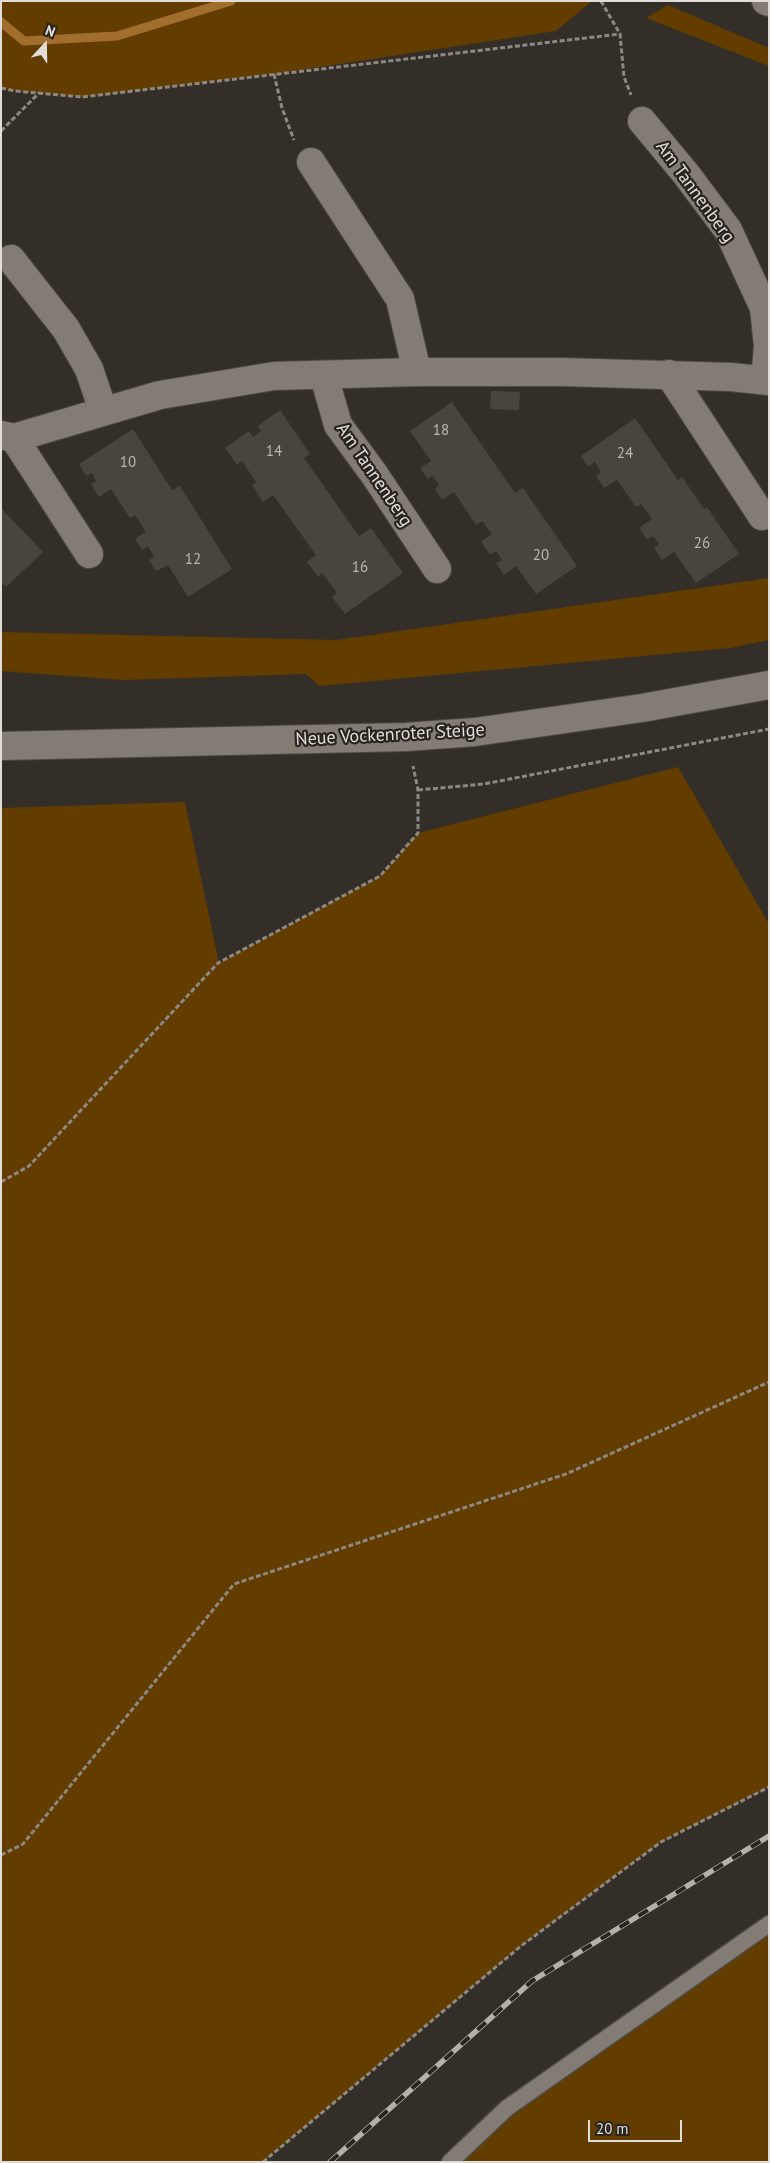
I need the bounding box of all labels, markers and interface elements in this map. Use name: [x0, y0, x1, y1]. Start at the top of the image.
north arrow: [20, 20, 70, 70]
text: N: [43, 21, 58, 41]
street label: Am Tannenberg: [651, 137, 739, 247]
street label: Am Tannenberg: [331, 419, 417, 531]
house number: 18: [433, 422, 449, 440]
house number: 14: [266, 443, 282, 461]
house number: 24: [617, 445, 633, 463]
house number: 10: [120, 454, 136, 472]
house number: 26: [694, 535, 710, 553]
house number: 20: [533, 547, 549, 565]
house number: 12: [185, 551, 201, 569]
house number: 16: [352, 559, 368, 577]
street label: Neue Vockenroter Steige: [295, 719, 485, 751]
scale bar: [590, 2110, 684, 2142]
text: 20 m: [596, 2119, 629, 2138]

